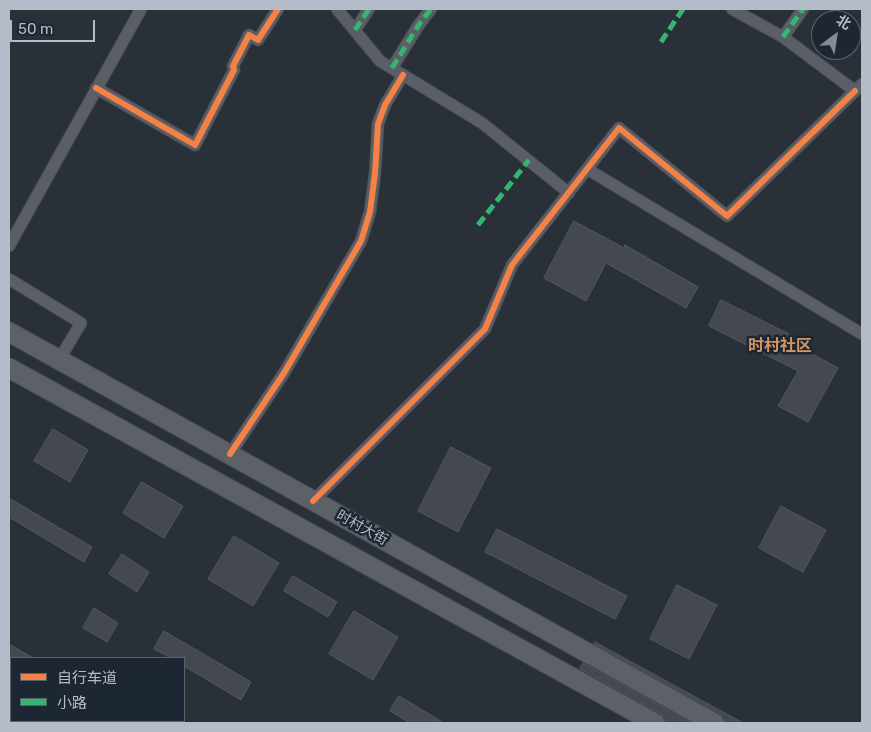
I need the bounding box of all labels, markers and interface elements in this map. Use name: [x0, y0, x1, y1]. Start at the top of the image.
scale bar: [12, 10, 98, 42]
north arrow: [811, 10, 861, 60]
text: 北: [833, 12, 854, 33]
text: 50 m: [18, 20, 53, 38]
district label: 时村社区: [748, 336, 812, 356]
street label: 时村大街: [333, 507, 391, 549]
legend: [10, 657, 185, 722]
text: 自行车道: [57, 669, 117, 687]
text: 小路: [57, 694, 87, 712]

